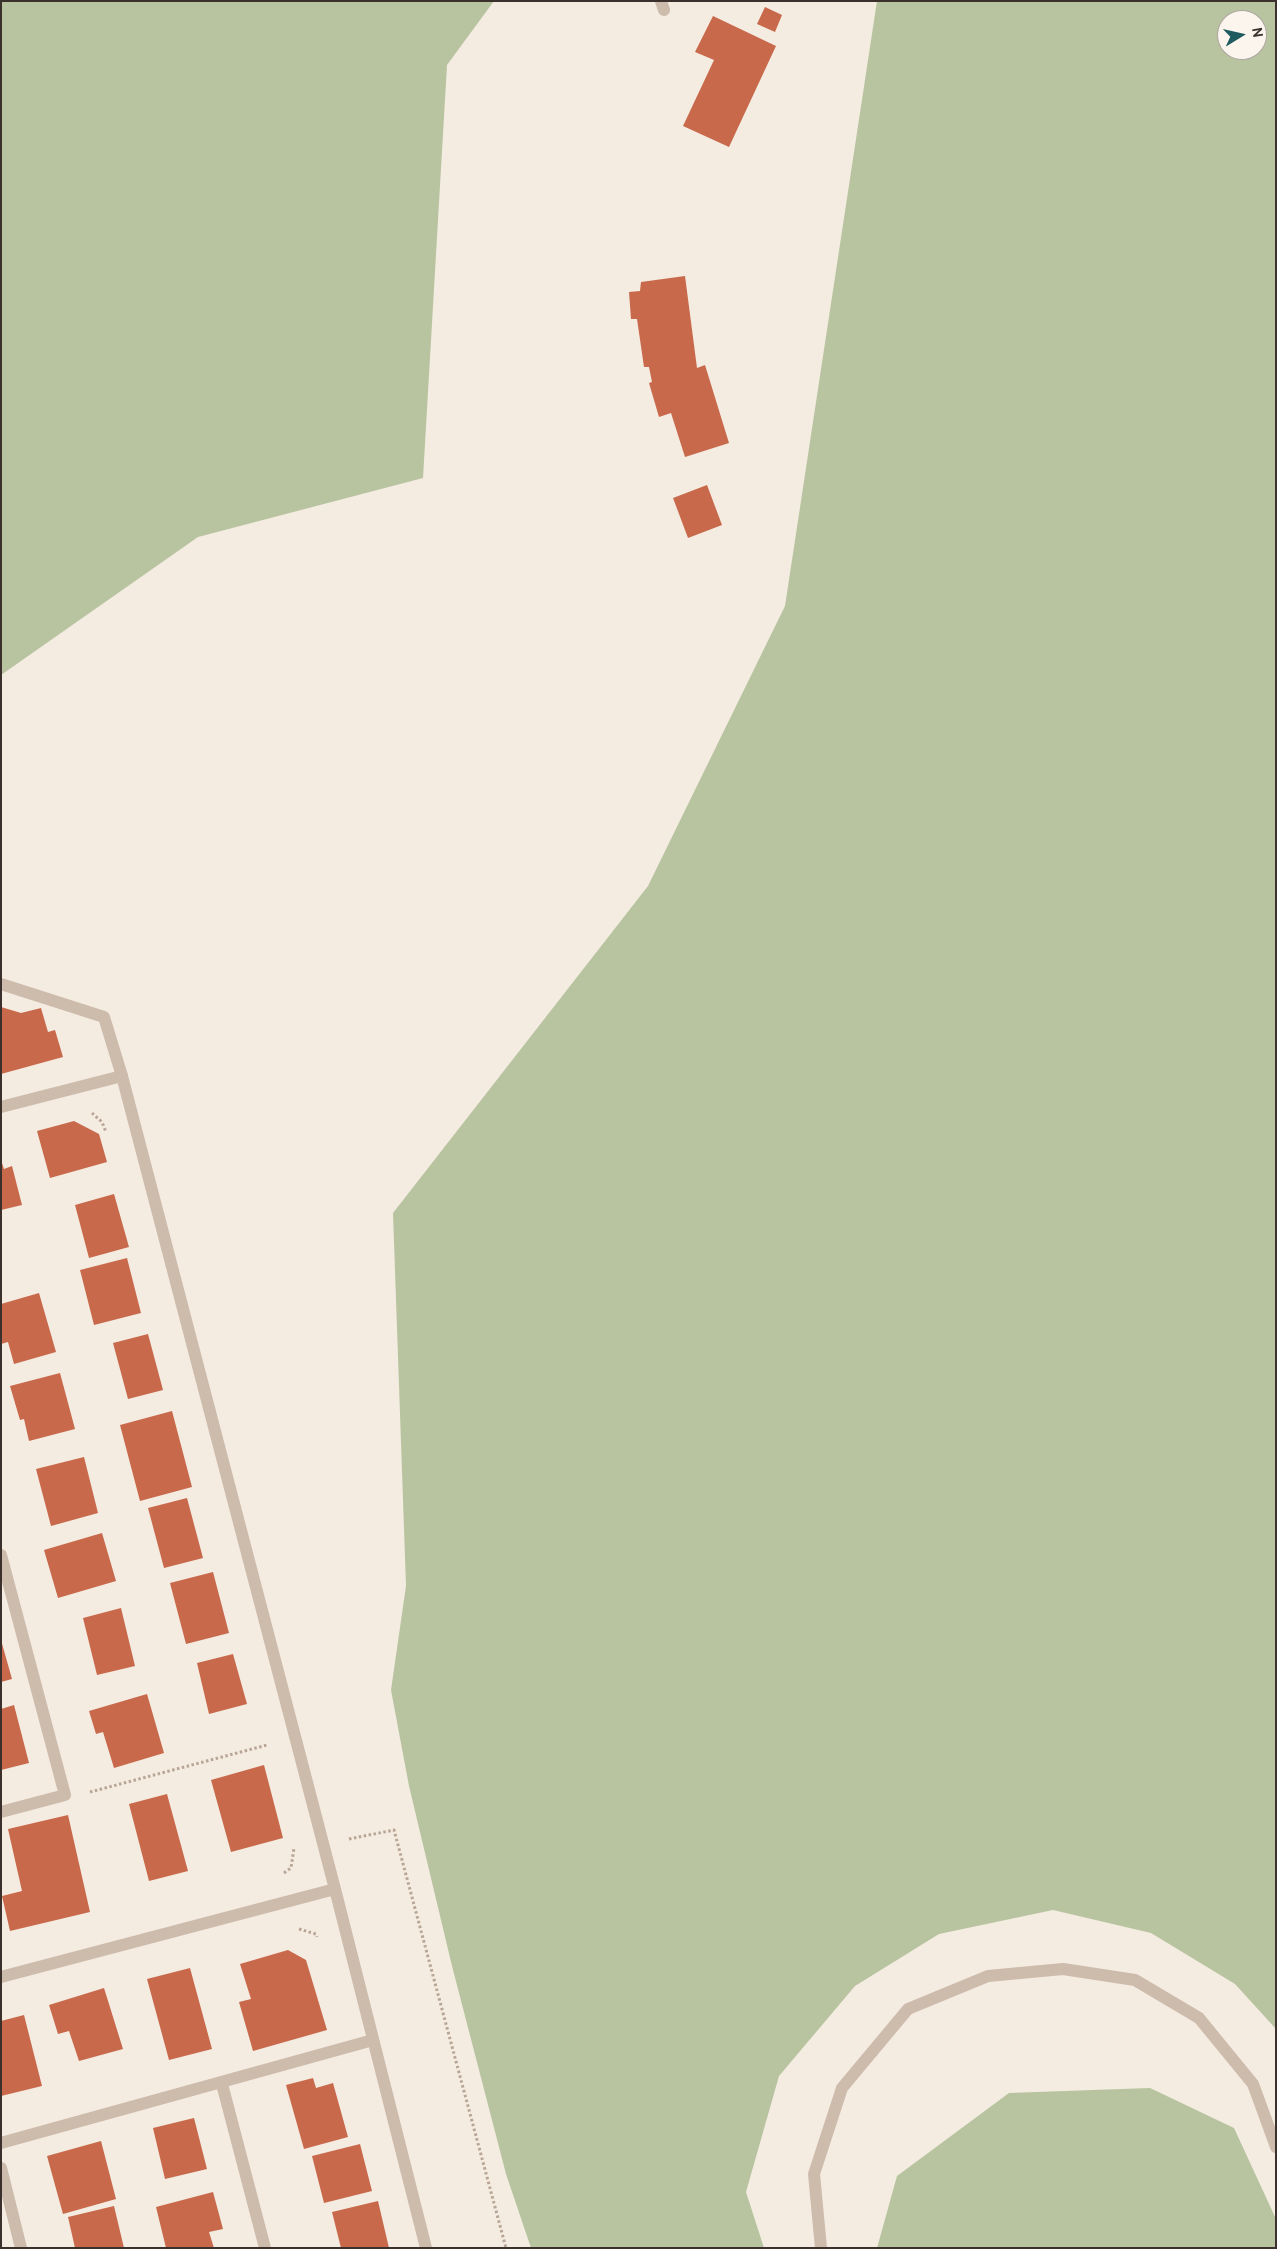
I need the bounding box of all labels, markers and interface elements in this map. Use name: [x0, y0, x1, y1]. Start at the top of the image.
north arrow: [1217, 10, 1267, 60]
text: N: [1247, 26, 1266, 39]

